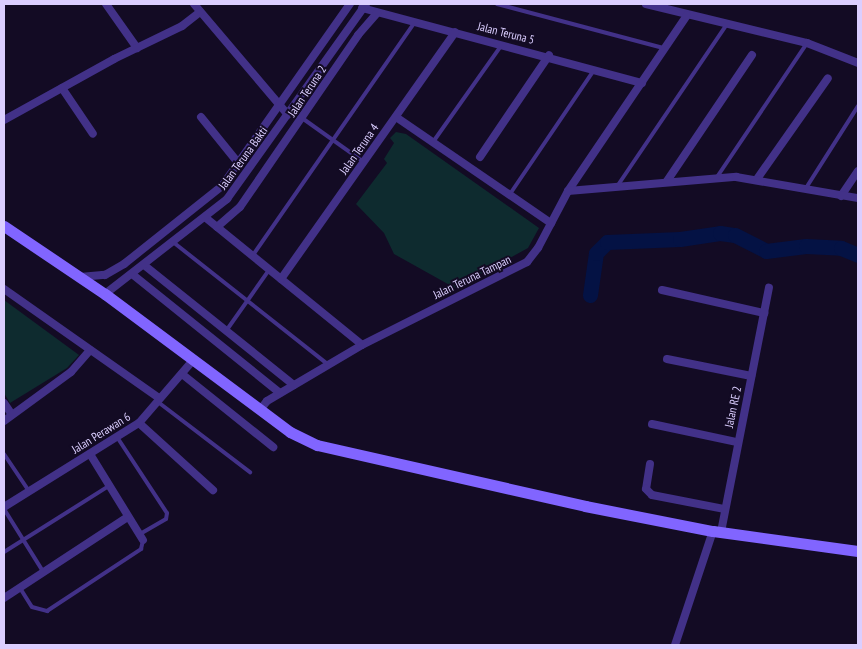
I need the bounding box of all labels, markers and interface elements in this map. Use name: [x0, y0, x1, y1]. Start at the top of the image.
street label: Jalan Teruna 5: [476, 19, 536, 47]
street label: Jalan Teruna 2: [285, 63, 329, 119]
street label: Jalan Teruna 4: [336, 121, 382, 177]
street label: Jalan Teruna Bakti: [215, 124, 271, 192]
street label: Jalan Teruna Tampan: [430, 252, 514, 302]
street label: Jalan RE 2: [722, 385, 744, 429]
street label: Jalan Perawan 6: [69, 409, 133, 457]

